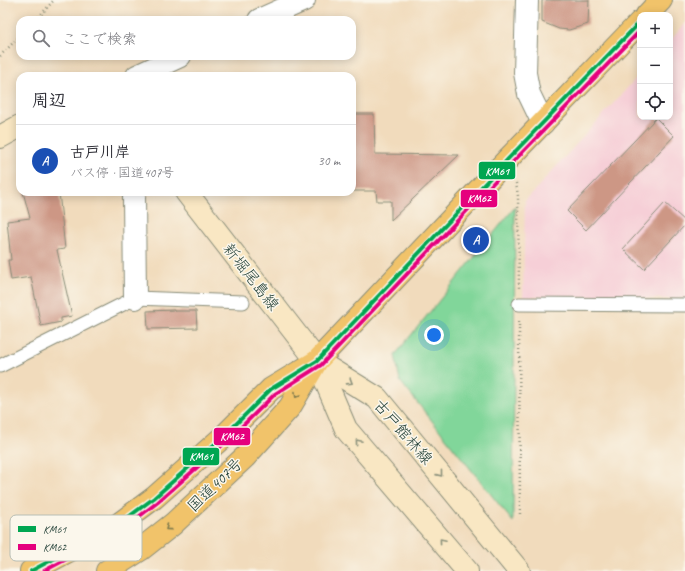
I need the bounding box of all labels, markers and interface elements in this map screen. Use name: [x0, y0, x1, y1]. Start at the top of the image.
map controls: [637, 12, 673, 120]
button: +: [637, 12, 673, 48]
search box: [16, 16, 356, 60]
icon: search: [30, 27, 52, 49]
text: ここで検索: [62, 30, 137, 49]
button: −: [637, 48, 673, 84]
button: locate: [637, 84, 673, 120]
text: 周辺: [32, 90, 66, 111]
text: 古戸川岸: [70, 143, 130, 162]
text: A: [42, 153, 48, 169]
text: 30 m: [318, 153, 340, 169]
line badge: KM61: [478, 161, 516, 180]
text: KM61: [485, 164, 510, 178]
text: バス停 · 国道407号: [70, 165, 174, 181]
line badge: KM62: [460, 189, 498, 208]
text: KM62: [467, 191, 492, 205]
pin: A: [463, 225, 489, 255]
street label: 新堀尾島線: [218, 239, 284, 315]
your location: [424, 325, 444, 345]
one-way arrow: [346, 377, 353, 384]
one-way arrow: [295, 391, 302, 398]
street label: 古戸館林線: [369, 395, 437, 469]
line badge: KM62: [213, 427, 251, 446]
text: KM62: [220, 429, 245, 443]
one-way arrow: [355, 440, 362, 447]
line badge: KM61: [182, 447, 220, 466]
text: KM61: [189, 449, 214, 463]
street label: 国道407号: [183, 454, 247, 516]
one-way arrow: [435, 470, 442, 477]
legend: [10, 515, 142, 561]
text: KM61: [43, 522, 67, 536]
one-way arrow: [166, 523, 173, 530]
one-way arrow: [440, 539, 447, 546]
text: KM62: [43, 540, 67, 554]

